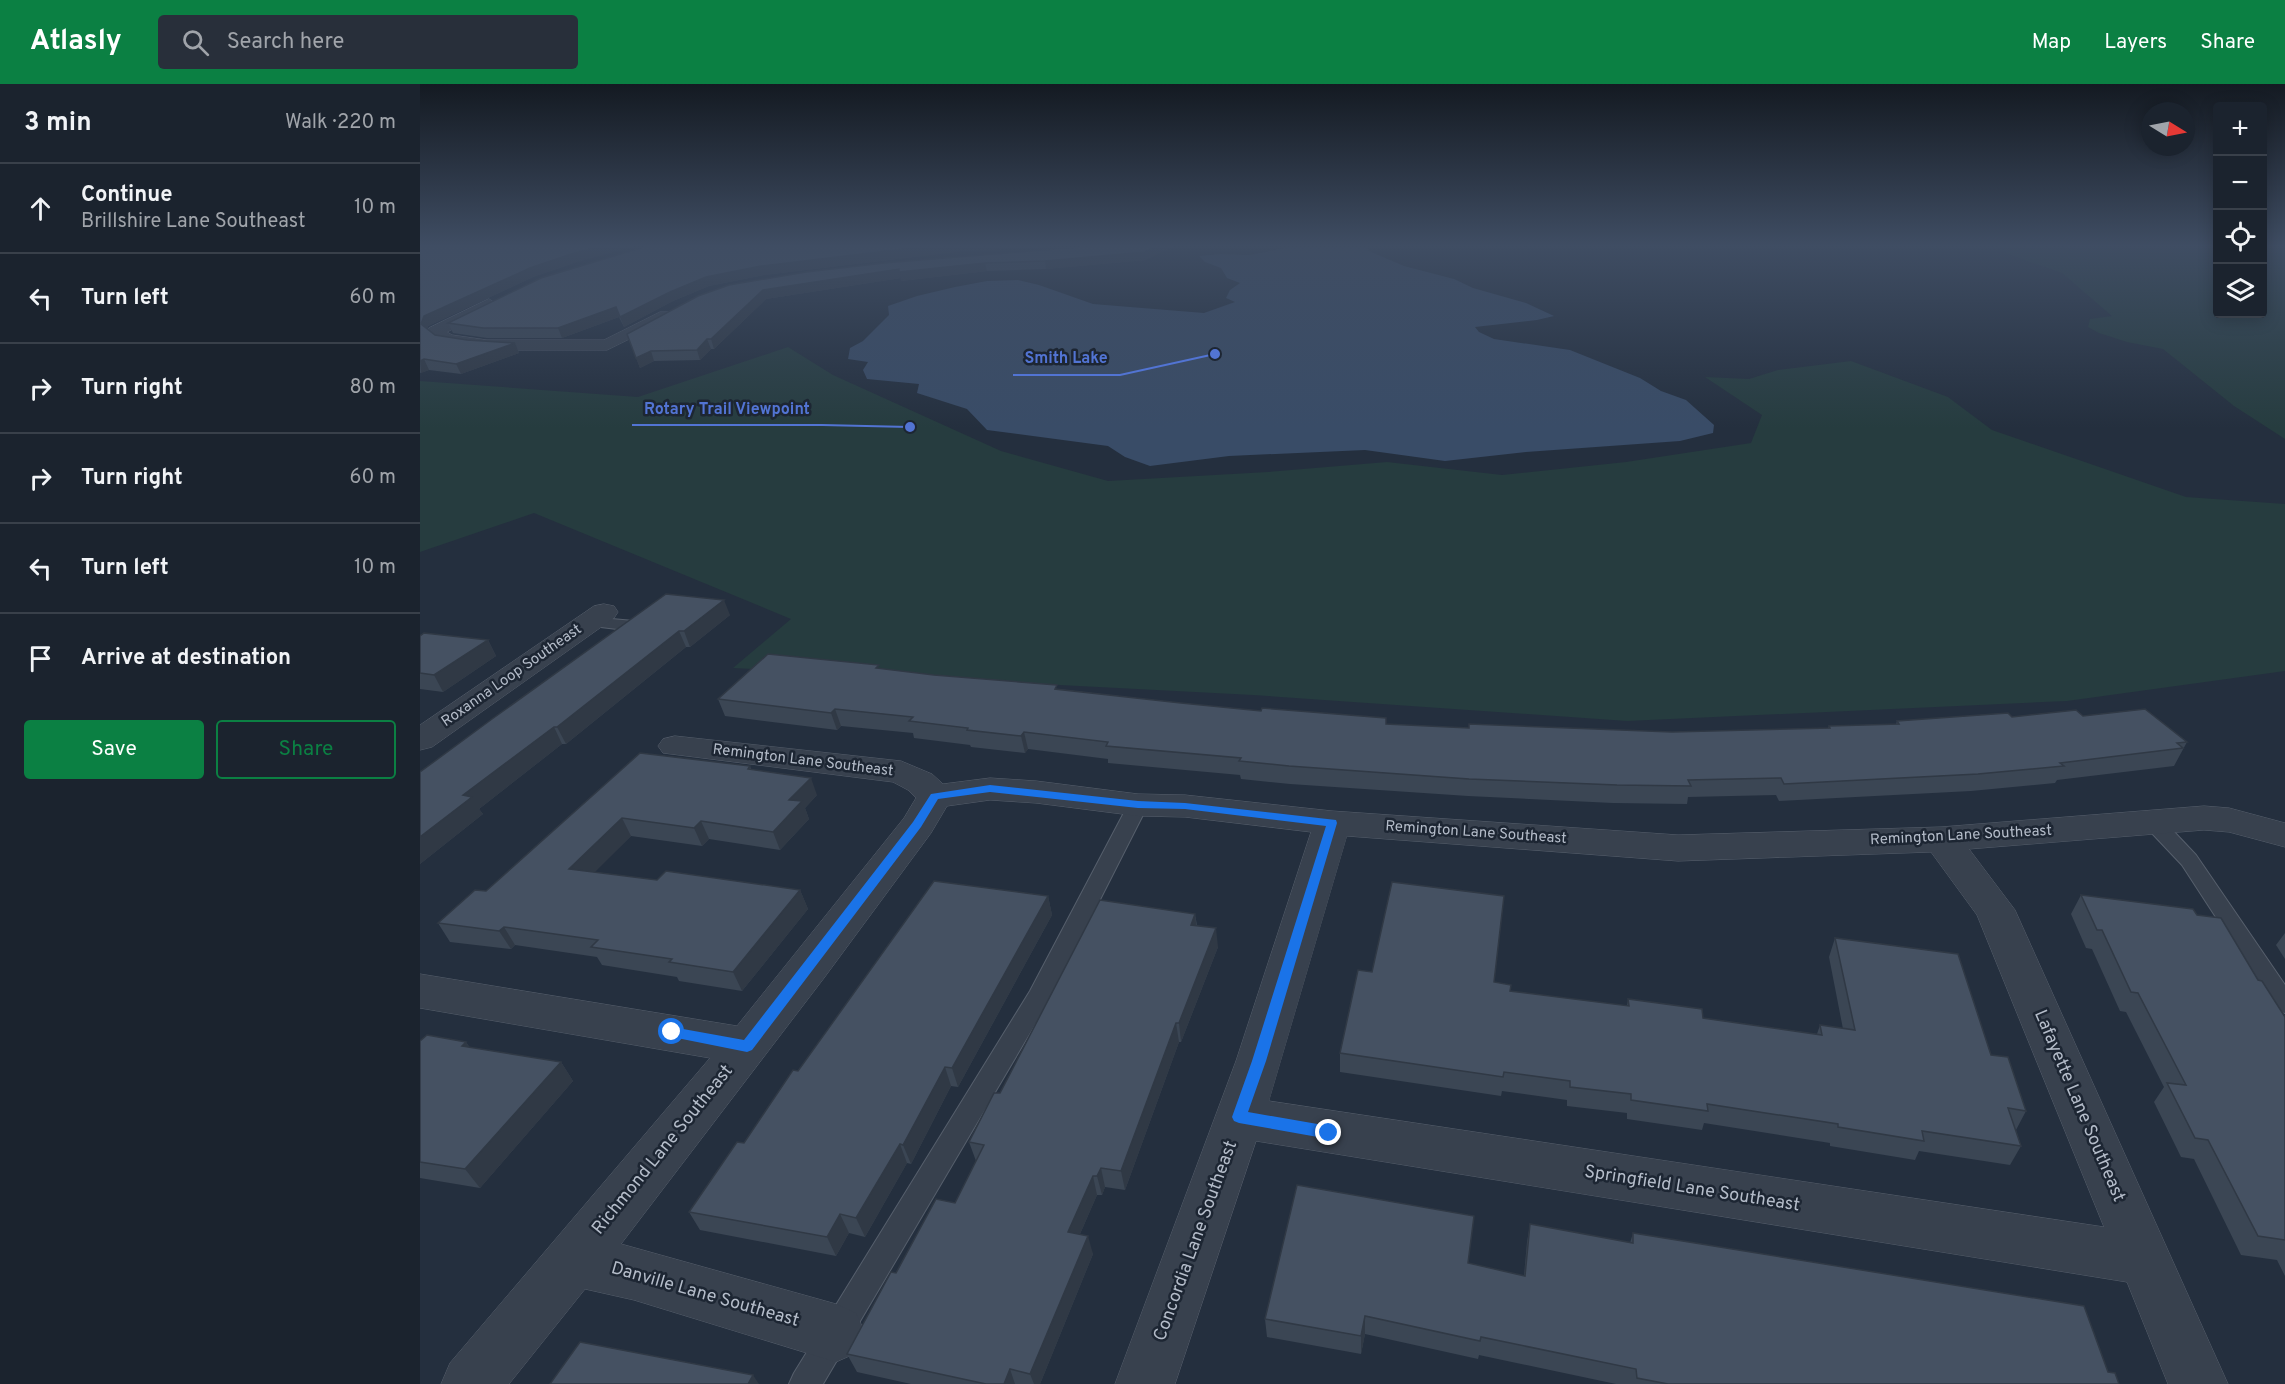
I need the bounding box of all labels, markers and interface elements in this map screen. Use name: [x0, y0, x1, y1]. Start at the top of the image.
search box: [158, 15, 578, 69]
text: Atlasly: [30, 24, 122, 60]
icon: search: [179, 26, 212, 59]
text: Search here: [227, 29, 344, 56]
text: Map: [2032, 29, 2071, 56]
text: Layers: [2104, 29, 2167, 56]
text: Share: [2200, 29, 2255, 56]
north arrow: [2141, 102, 2195, 156]
map controls: [2213, 102, 2267, 318]
button: +: [2213, 102, 2267, 156]
text: 3 min: [24, 107, 92, 140]
text: Walk · 220 m: [285, 110, 396, 136]
button: −: [2213, 156, 2267, 210]
text: Continue: [81, 182, 172, 209]
icon: ahead: [24, 192, 57, 225]
text: 10 m: [354, 195, 396, 221]
text: Brillshire Lane Southeast: [81, 209, 306, 235]
button: locate: [2213, 210, 2267, 264]
button: layers: [2213, 264, 2267, 318]
icon: left: [24, 282, 57, 315]
text: Turn left: [81, 285, 169, 312]
text: 60 m: [350, 285, 396, 311]
callout: Smith Lake: [1013, 341, 1120, 375]
text: Smith Lake: [1024, 349, 1108, 369]
icon: right: [24, 372, 57, 405]
text: Turn right: [81, 375, 183, 402]
text: 80 m: [350, 375, 396, 401]
callout: Rotary Trail Viewpoint: [632, 391, 822, 425]
text: Rotary Trail Viewpoint: [644, 400, 810, 420]
icon: right: [24, 462, 57, 495]
text: Turn right: [81, 465, 183, 492]
text: 60 m: [350, 465, 396, 491]
icon: left: [24, 552, 57, 585]
text: Turn left: [81, 555, 169, 582]
text: 10 m: [354, 555, 396, 581]
street label: Roxanna Loop Southeast: [438, 620, 586, 732]
icon: arrive: [24, 642, 57, 675]
text: Arrive at destination: [81, 645, 291, 672]
button: Save: [24, 720, 204, 779]
button: Share: [216, 720, 396, 779]
street label: Remington Lane Southeast: [712, 740, 894, 782]
street label: Remington Lane Southeast: [1385, 817, 1567, 849]
street label: Remington Lane Southeast: [1870, 822, 2052, 850]
street label: Lafayette Lane Southeast: [2028, 1006, 2130, 1206]
route start: [658, 1018, 684, 1044]
street label: Richmond Lane Southeast: [587, 1060, 739, 1240]
route end: [1315, 1119, 1341, 1145]
street label: Concordia Lane Southeast: [1149, 1138, 1243, 1344]
street label: Springfield Lane Southeast: [1583, 1161, 1801, 1217]
street label: Danville Lane Southeast: [608, 1257, 802, 1333]

